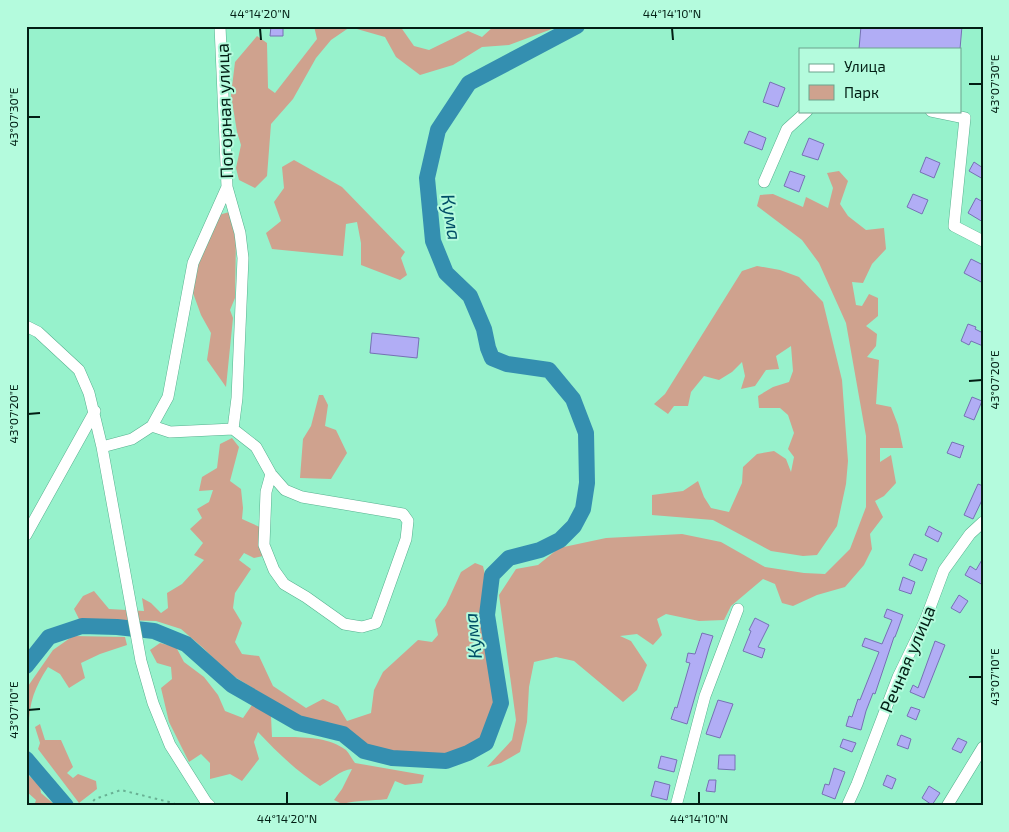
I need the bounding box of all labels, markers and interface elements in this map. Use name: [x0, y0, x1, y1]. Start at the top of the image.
text: 44°14'20"N: [230, 6, 290, 20]
text: 44°14'10"N: [643, 6, 701, 20]
street label: Погорная улица: [211, 43, 237, 179]
legend: [799, 48, 962, 112]
text: 43°07'30"E: [987, 54, 1001, 114]
text: Улица: [844, 57, 886, 75]
text: Парк: [844, 83, 879, 101]
text: 43°07'30"E: [6, 87, 20, 147]
water label: Кума: [437, 192, 467, 242]
text: 43°07'20"E: [987, 350, 1001, 410]
text: 43°07'20"E: [6, 384, 20, 444]
street label: Речная улица: [875, 602, 939, 716]
water label: Кума: [458, 612, 486, 660]
text: 43°07'10"E: [987, 648, 1001, 706]
text: 43°07'10"E: [6, 681, 20, 739]
text: 44°14'20"N: [257, 811, 317, 825]
text: 44°14'10"N: [670, 811, 728, 825]

